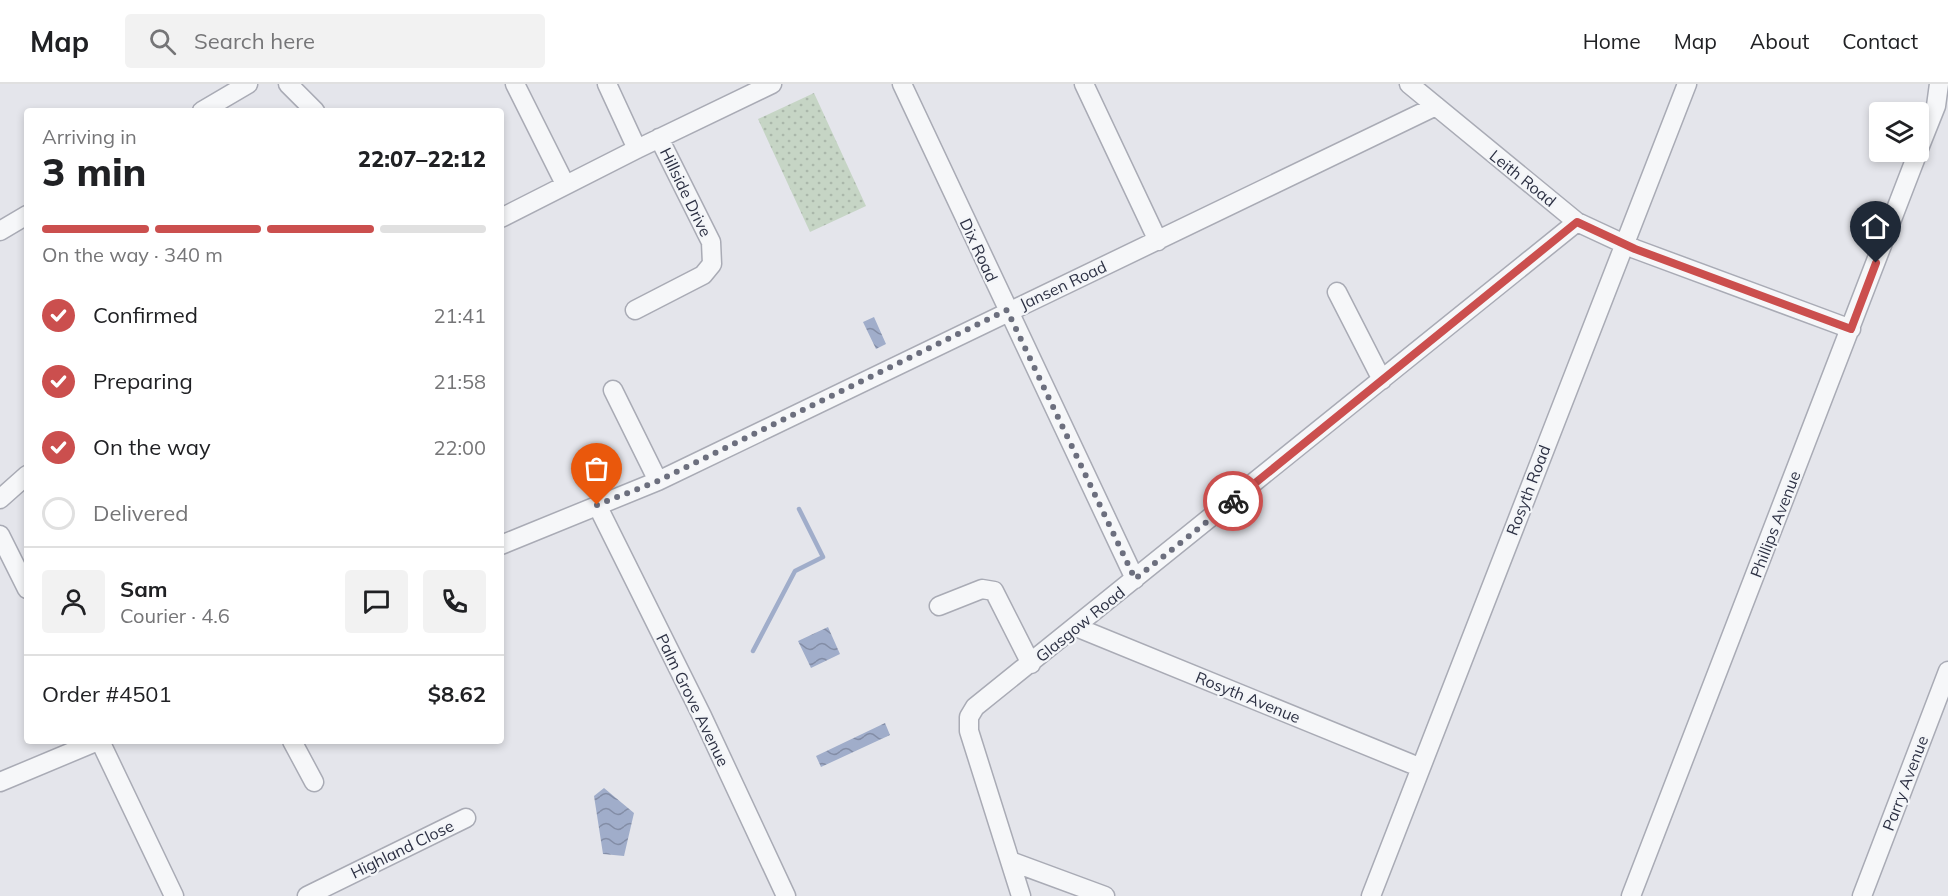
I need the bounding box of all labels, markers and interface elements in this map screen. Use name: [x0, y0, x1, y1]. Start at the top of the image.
search box: [125, 14, 545, 68]
text: Map: [30, 24, 89, 59]
icon: search: [146, 25, 179, 58]
text: Search here: [194, 27, 315, 55]
text: Home: [1583, 28, 1641, 54]
text: Map: [1674, 28, 1717, 54]
text: About: [1750, 28, 1809, 54]
text: Contact: [1842, 28, 1918, 54]
map controls: [1869, 102, 1929, 162]
button: layers: [1869, 102, 1929, 162]
text: Arriving in: [42, 124, 137, 149]
street label: Hillside Drive: [656, 144, 716, 240]
text: 22:07–22:12: [358, 145, 486, 173]
street label: Leith Road: [1486, 145, 1560, 211]
text: 3 min: [42, 147, 147, 196]
pin: [1850, 201, 1901, 263]
icon: home: [1859, 210, 1892, 243]
street label: Dix Road: [956, 215, 1002, 285]
text: On the way · 340 m: [42, 242, 223, 267]
street label: Jansen Road: [1016, 256, 1110, 314]
icon: check: [42, 299, 75, 332]
text: Confirmed: [93, 301, 198, 329]
text: 21:41: [433, 303, 486, 328]
icon: check: [42, 365, 75, 398]
text: Preparing: [93, 367, 193, 395]
text: 21:58: [433, 369, 486, 394]
icon: check: [42, 431, 75, 464]
text: On the way: [93, 433, 211, 461]
text: 22:00: [433, 435, 486, 460]
street label: Rosyth Road: [1502, 442, 1554, 538]
pin: [571, 443, 622, 505]
icon: bag: [580, 452, 613, 485]
street label: Phillips Avenue: [1746, 468, 1804, 580]
courier: [1203, 471, 1263, 531]
icon: bike: [1217, 485, 1250, 518]
text: Delivered: [93, 499, 188, 527]
button: person: [42, 570, 105, 633]
button: chat: [345, 570, 408, 633]
button: phone: [423, 570, 486, 633]
text: Sam: [120, 575, 168, 603]
street label: Glasgow Road: [1031, 582, 1129, 666]
text: Courier · 4.6: [120, 603, 230, 628]
street label: Palm Grove Avenue: [652, 630, 734, 770]
street label: Rosyth Avenue: [1193, 667, 1303, 727]
text: Order #4501: [42, 680, 172, 708]
text: $8.62: [428, 680, 486, 708]
street label: Parry Avenue: [1878, 733, 1932, 833]
street label: Highland Close: [347, 815, 457, 883]

